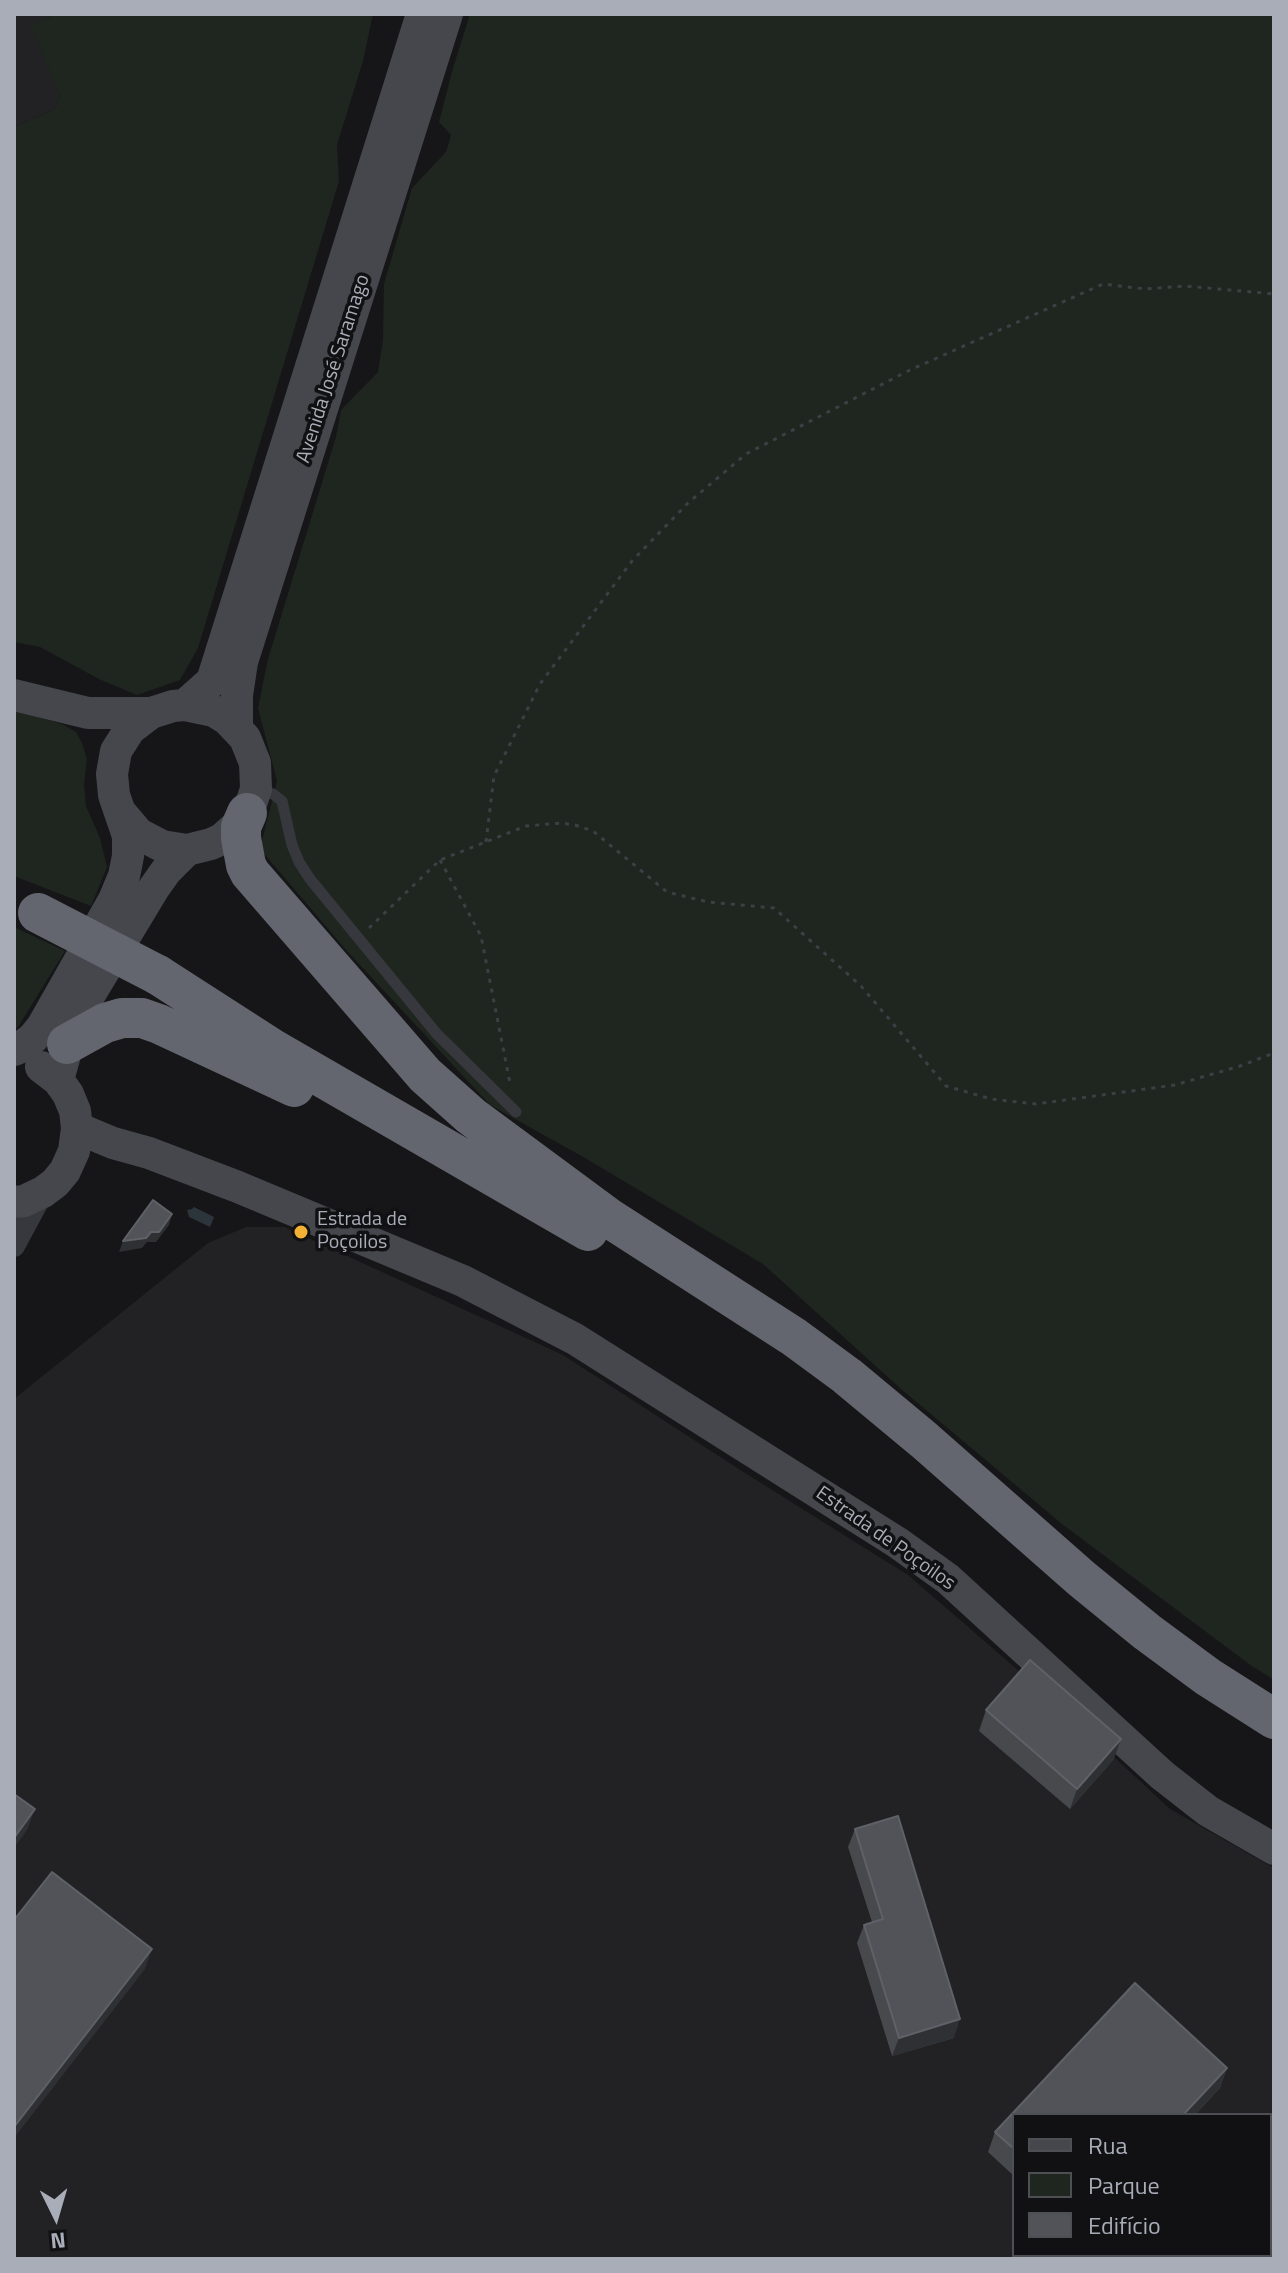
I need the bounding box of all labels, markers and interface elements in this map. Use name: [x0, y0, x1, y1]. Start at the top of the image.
street label: Avenida José Saramago: [292, 272, 376, 466]
place label: Estrada de Poçoilos: [317, 1208, 407, 1255]
marker: Estrada de Poçoilos: [292, 1223, 310, 1241]
street label: Estrada de Poçoilos: [811, 1482, 959, 1596]
legend: [1012, 2113, 1272, 2257]
text: Rua: [1088, 2127, 1127, 2163]
text: Parque: [1088, 2167, 1160, 2203]
north arrow: [16, 2177, 96, 2257]
text: Edifício: [1088, 2207, 1161, 2243]
text: N: [49, 2223, 67, 2259]

